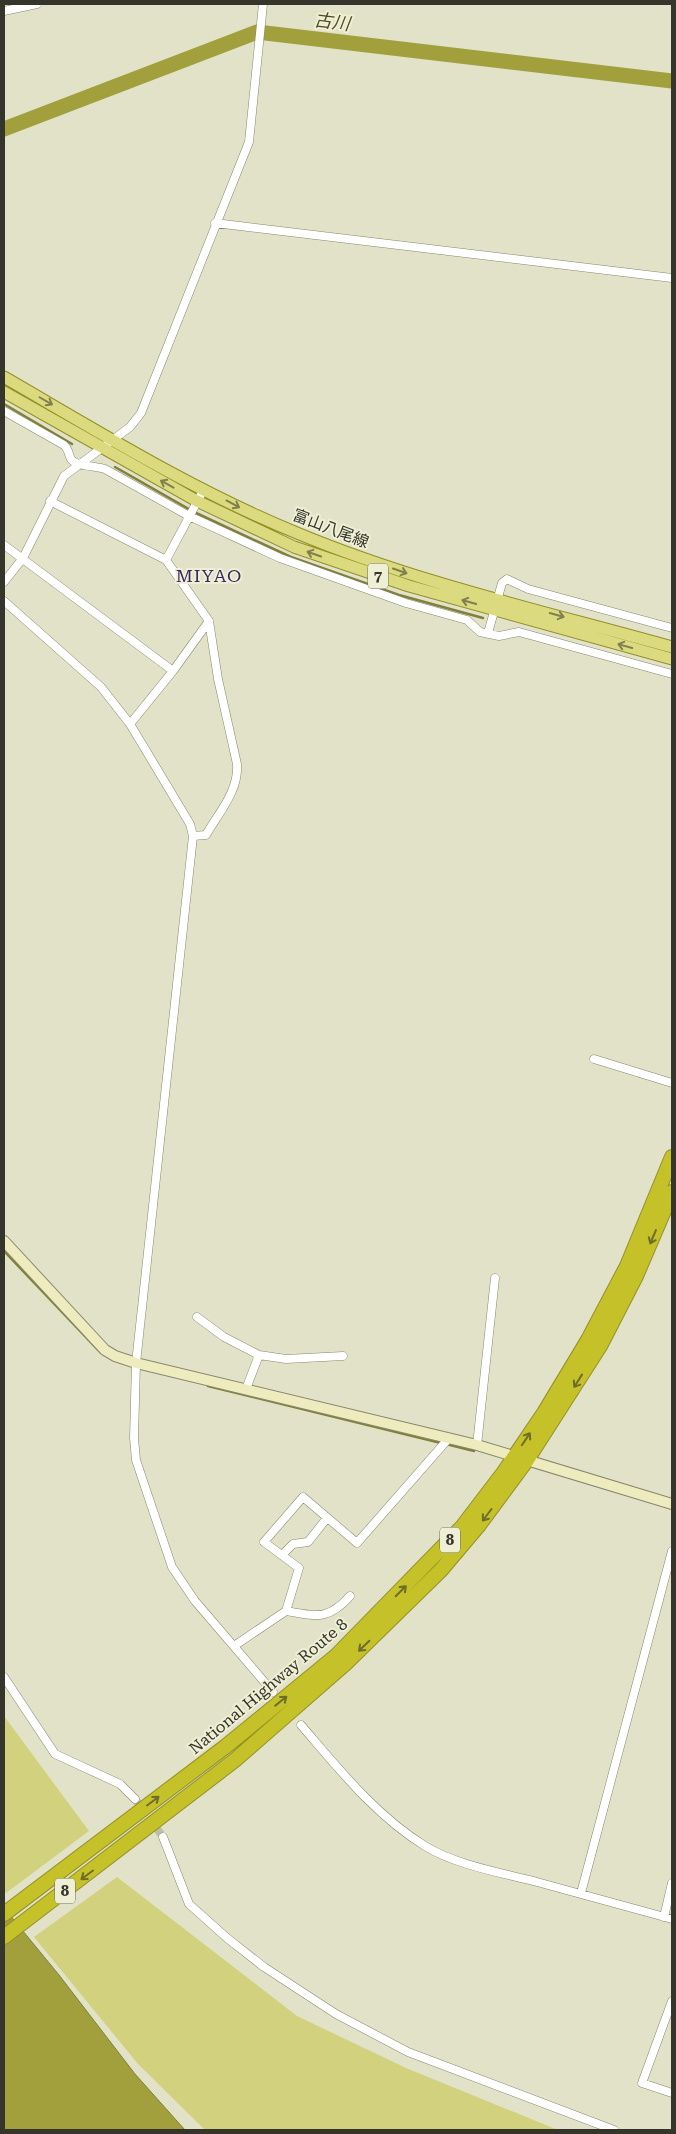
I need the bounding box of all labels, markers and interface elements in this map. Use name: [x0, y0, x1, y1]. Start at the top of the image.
water label: 古川: [313, 9, 353, 34]
one-way arrow: [38, 396, 53, 406]
one-way arrow: [160, 479, 175, 489]
one-way arrow: [225, 500, 240, 510]
street label: 富山八尾線: [290, 505, 372, 552]
one-way arrow: [306, 549, 322, 558]
road number: 7: [368, 564, 388, 588]
district label: MIYAO: [176, 565, 242, 586]
one-way arrow: [392, 567, 407, 576]
one-way arrow: [461, 597, 477, 607]
one-way arrow: [548, 611, 564, 620]
one-way arrow: [618, 641, 634, 650]
one-way arrow: [648, 1229, 657, 1244]
one-way arrow: [573, 1374, 584, 1388]
one-way arrow: [521, 1433, 531, 1447]
one-way arrow: [481, 1508, 492, 1521]
road number: 8: [440, 1528, 460, 1552]
one-way arrow: [394, 1585, 407, 1597]
street label: National Highway Route 8: [185, 1615, 351, 1758]
one-way arrow: [358, 1640, 370, 1652]
one-way arrow: [274, 1695, 287, 1706]
one-way arrow: [146, 1796, 159, 1807]
one-way arrow: [80, 1870, 94, 1880]
road number: 8: [55, 1878, 75, 1904]

